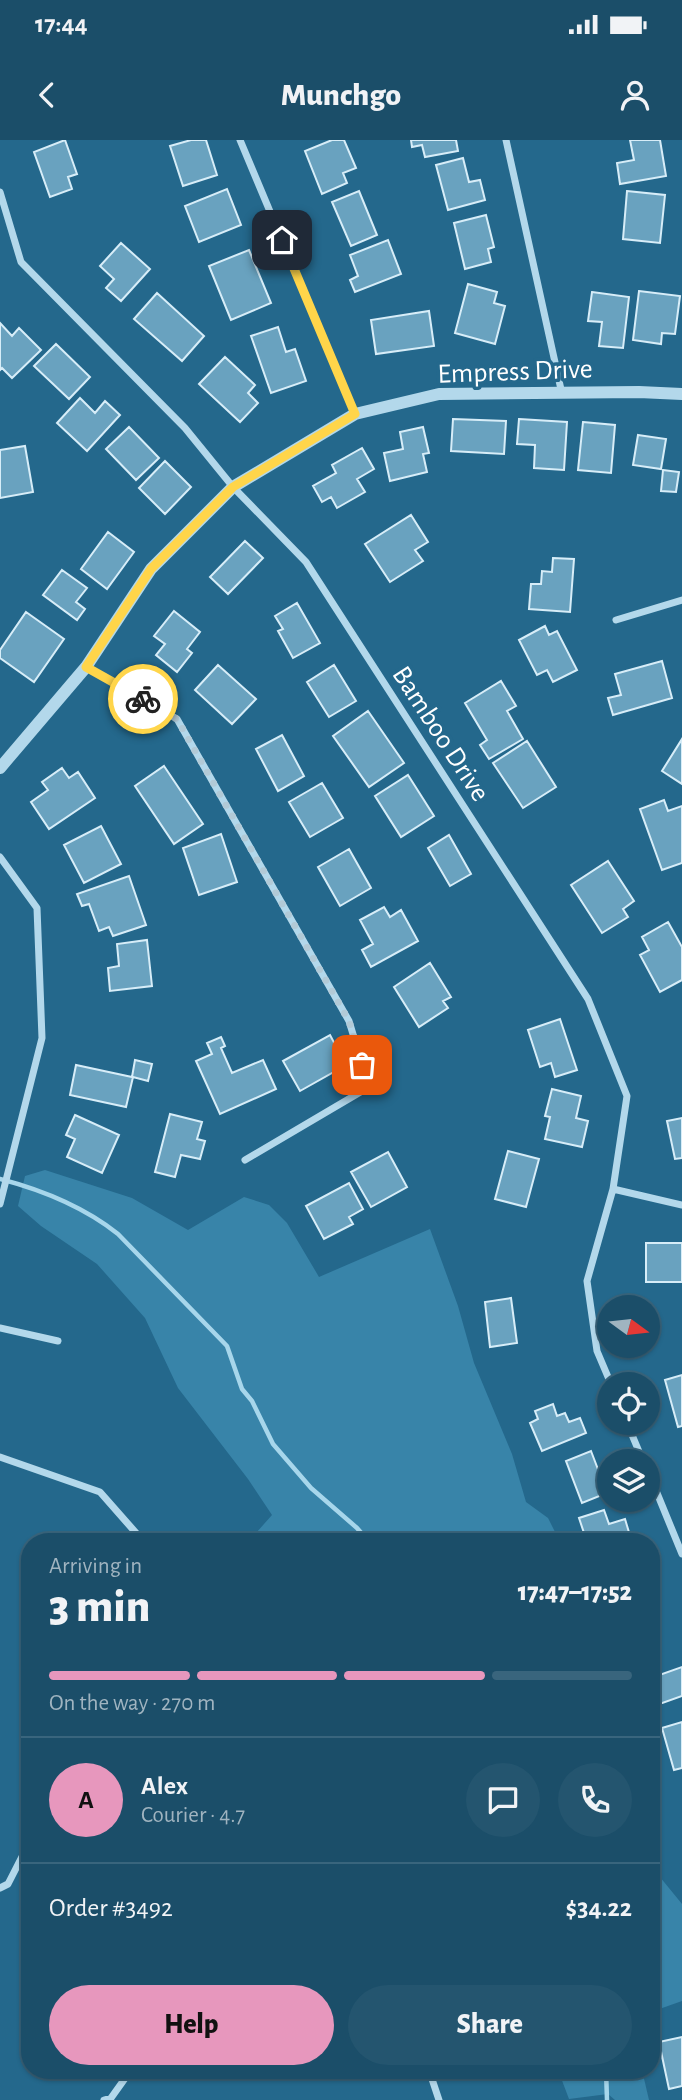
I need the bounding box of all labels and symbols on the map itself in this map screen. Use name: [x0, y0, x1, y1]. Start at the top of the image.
pin: [252, 210, 312, 270]
street label: Empress Drive: [437, 355, 593, 389]
street label: Bamboo Drive: [386, 662, 494, 807]
courier: [108, 664, 178, 734]
pin: [332, 1035, 392, 1095]
north arrow: [597, 1295, 660, 1358]

